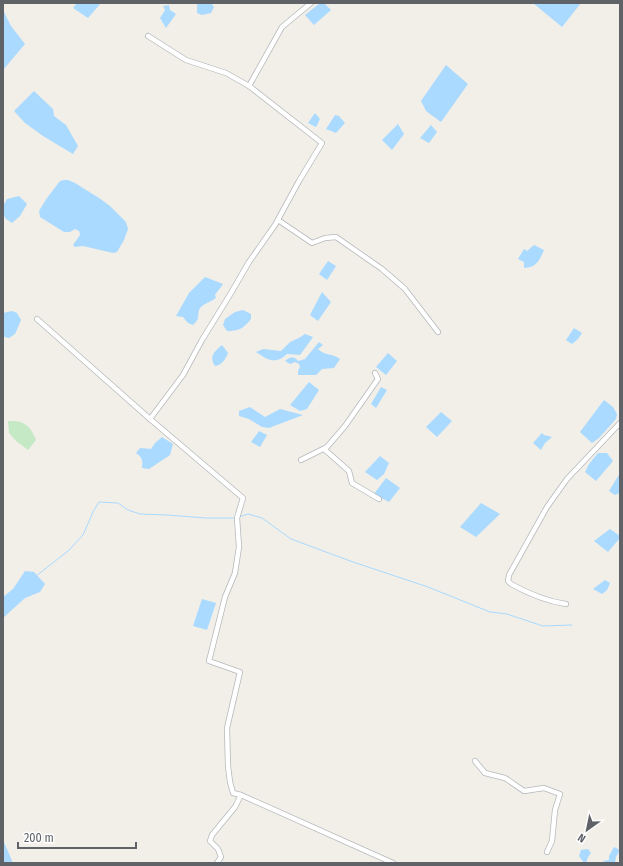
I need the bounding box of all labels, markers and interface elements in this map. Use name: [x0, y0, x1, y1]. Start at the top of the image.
north arrow: [567, 810, 607, 850]
scale bar: [18, 824, 136, 850]
text: 200 m: [24, 831, 54, 845]
text: N: [576, 831, 588, 845]

